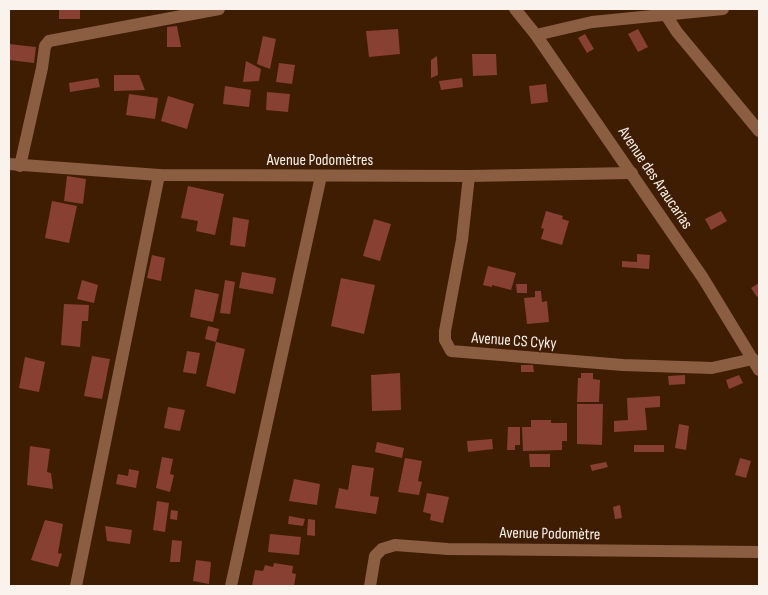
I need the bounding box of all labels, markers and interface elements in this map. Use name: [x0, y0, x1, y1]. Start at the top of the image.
street label: Avenue des Araucarias: [613, 122, 696, 233]
street label: Avenue Podomètres: [266, 151, 373, 170]
street label: Avenue CS Cyky: [470, 328, 557, 353]
street label: Avenue Podomètre: [498, 524, 601, 544]

